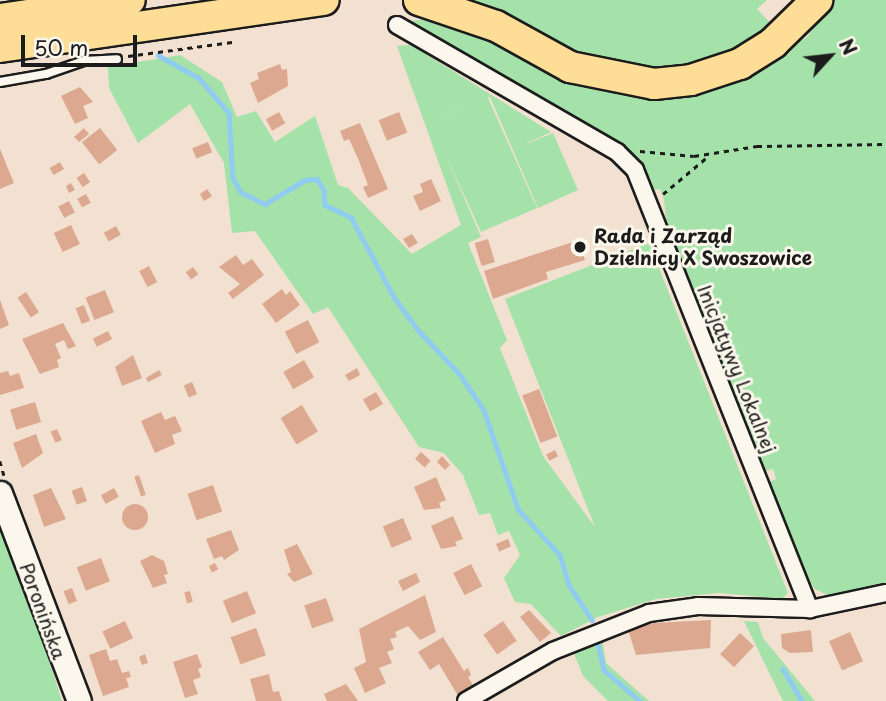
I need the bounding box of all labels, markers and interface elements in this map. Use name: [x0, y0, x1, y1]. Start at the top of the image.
scale bar: [24, 21, 140, 65]
north arrow: [795, 21, 865, 91]
text: 50 m: [34, 31, 88, 63]
text: N: [833, 33, 865, 60]
place label: Rada i Zarząd Dzielnicy X Swoszowice: [594, 225, 814, 269]
marker: Rada i Zarząd Dzielnicy X Swoszowice: [572, 239, 588, 255]
street label: Inicjatywy Lokalnej: [693, 282, 781, 456]
street label: Poronińska: [15, 560, 71, 662]

